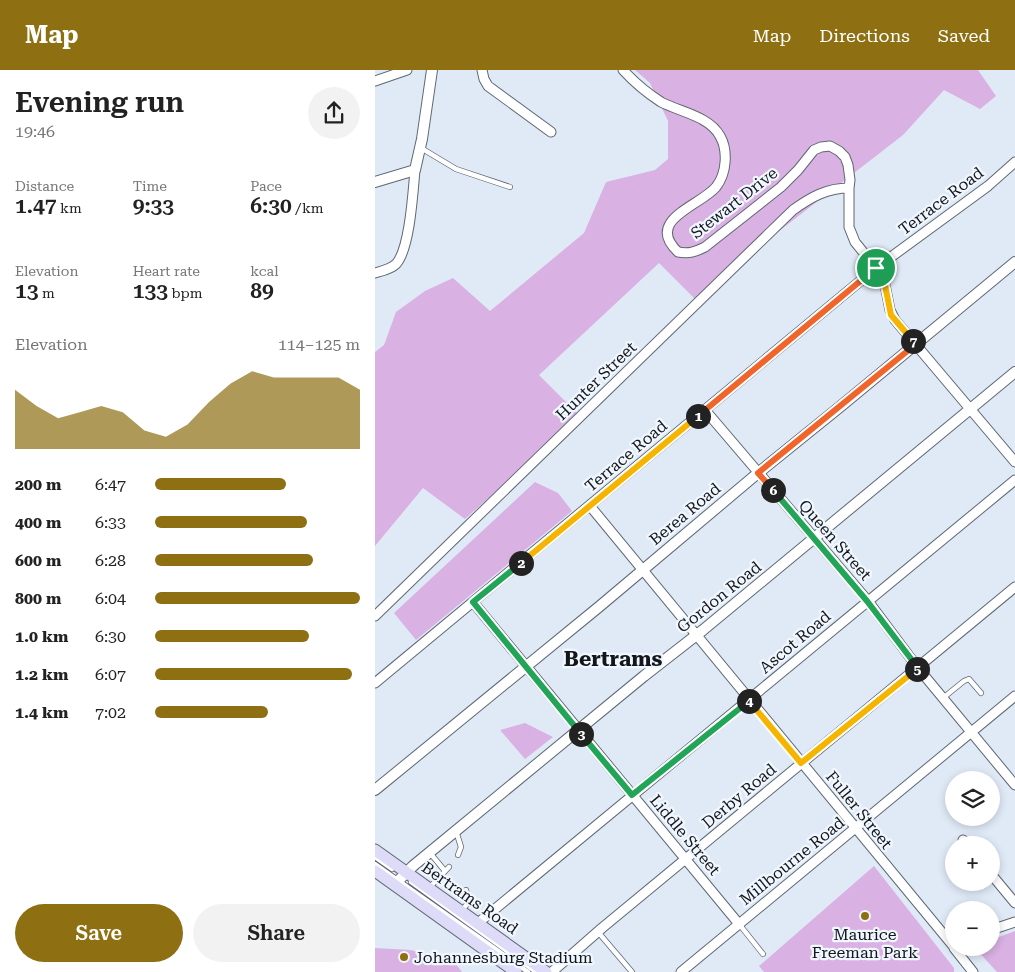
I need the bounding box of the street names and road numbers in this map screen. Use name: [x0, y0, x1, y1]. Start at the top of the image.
street label: Stewart Drive: [687, 163, 781, 243]
street label: Terrace Road: [895, 163, 987, 239]
street label: Hunter Street: [552, 338, 640, 424]
street label: Terrace Road: [581, 416, 671, 496]
street label: Berea Road: [646, 479, 724, 549]
street label: Queen Street: [795, 496, 875, 584]
street label: Gordon Road: [673, 557, 765, 637]
street label: Ascot Road: [756, 607, 834, 677]
street label: Derby Road: [698, 760, 780, 832]
street label: Fuller Street: [822, 767, 896, 853]
street label: Liddle Street: [646, 791, 724, 879]
street label: Millbourne Road: [736, 813, 848, 909]
street label: Bertrams Road: [418, 858, 522, 938]

